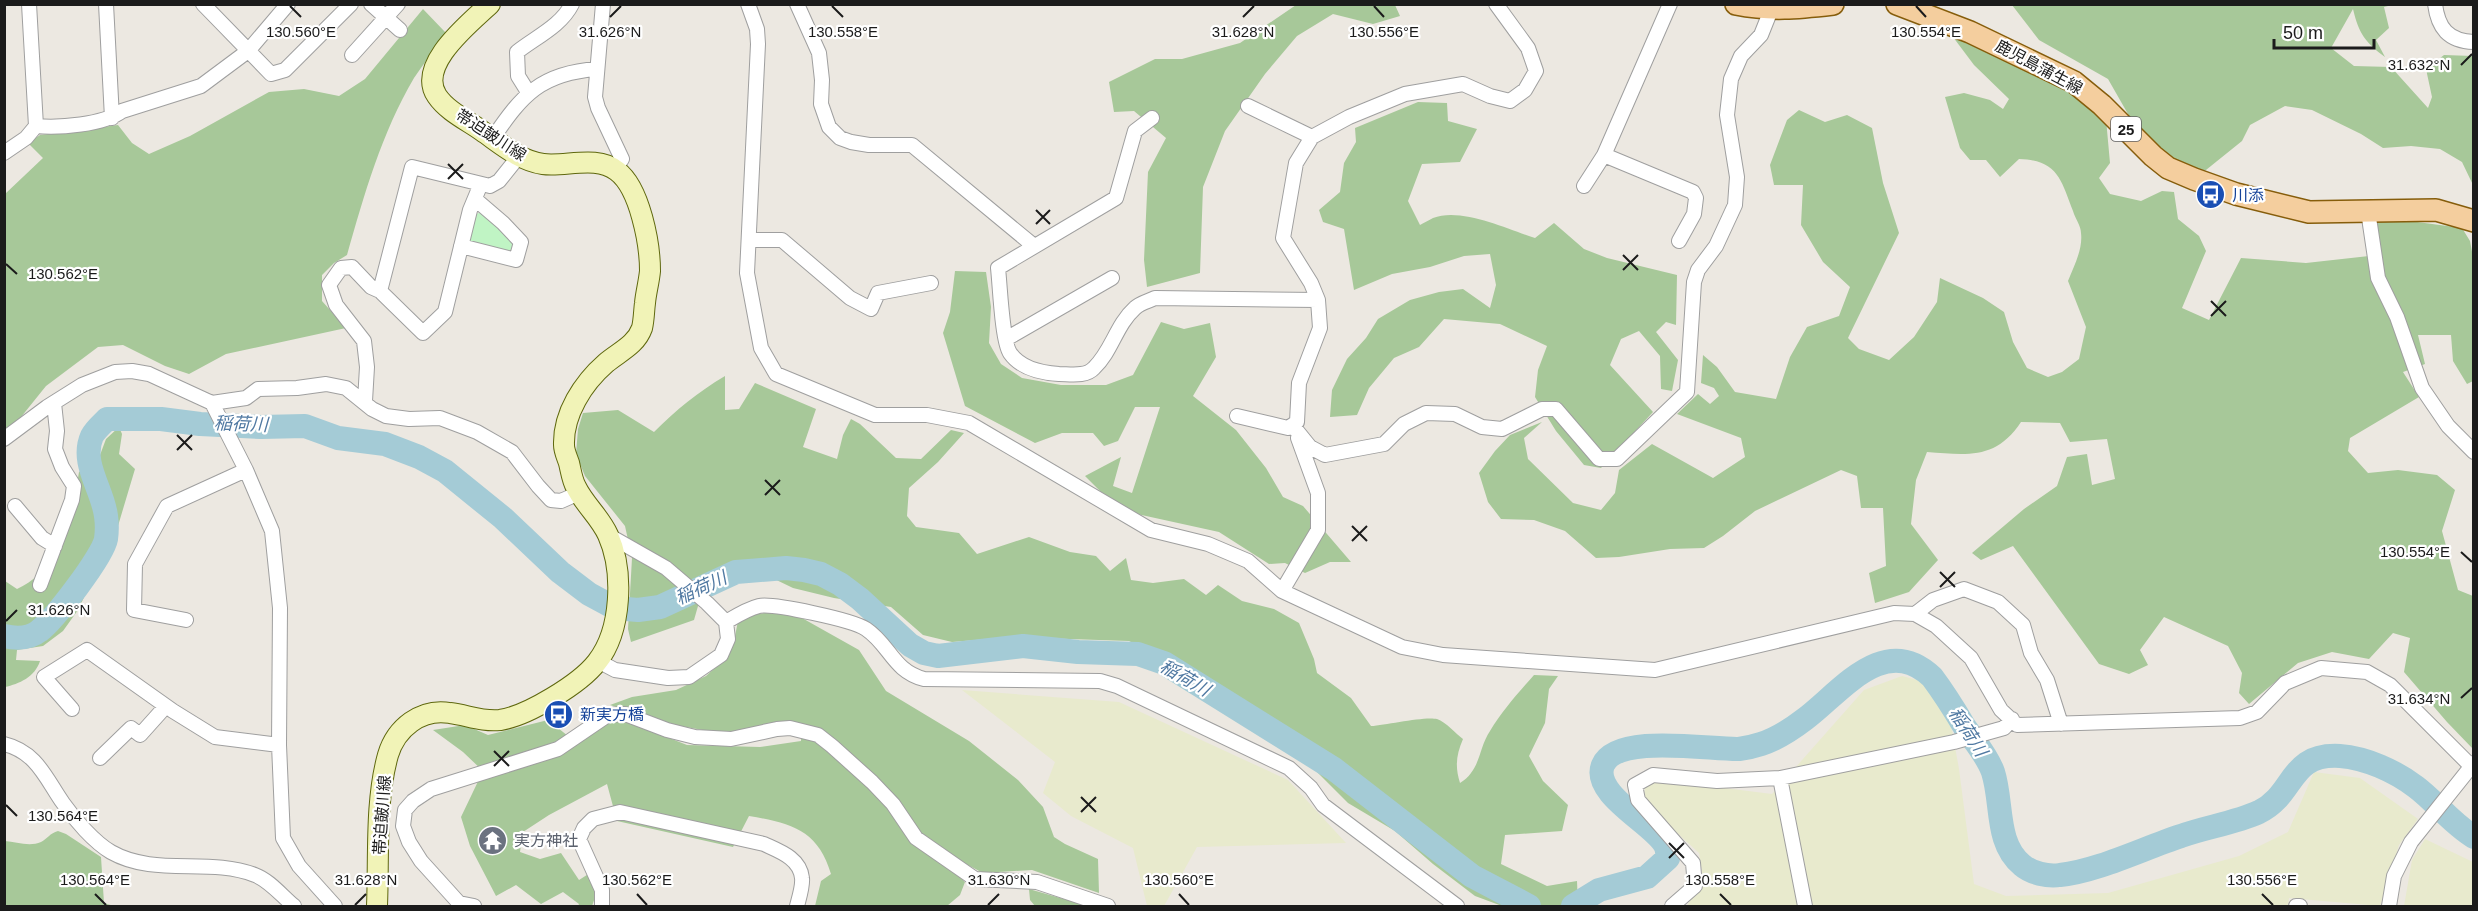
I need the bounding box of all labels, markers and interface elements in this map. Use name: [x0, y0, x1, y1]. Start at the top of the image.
scale bar: [2274, 12, 2374, 50]
text: 130.560°E: [266, 23, 336, 40]
text: 31.626°N: [579, 23, 641, 40]
text: 130.558°E: [808, 23, 878, 40]
text: 31.628°N: [1212, 23, 1274, 40]
text: 130.556°E: [1349, 23, 1419, 40]
text: 130.554°E: [1891, 23, 1961, 40]
text: 50 m: [2283, 23, 2323, 43]
street label: 鹿児島蒲生線: [1993, 37, 2085, 97]
text: 31.632°N: [2388, 56, 2450, 73]
street label: 帯迫皷川線: [453, 106, 529, 164]
road number: 25: [2111, 117, 2141, 141]
bus stop icon: 川添: [2195, 179, 2227, 211]
place label: 川添: [2232, 187, 2264, 204]
text: 130.562°E: [28, 265, 98, 282]
water label: 稲荷川: [214, 413, 270, 435]
text: 130.554°E: [2380, 543, 2450, 560]
water label: 稲荷川: [672, 567, 732, 608]
text: 31.626°N: [28, 601, 90, 618]
water label: 稲荷川: [1157, 656, 1215, 701]
text: 31.634°N: [2388, 690, 2450, 707]
bus stop icon: 新実方橋: [543, 698, 575, 730]
water label: 稲荷川: [1945, 704, 1992, 762]
place label: 新実方橋: [580, 706, 644, 723]
street label: 帯迫皷川線: [371, 774, 393, 856]
text: 130.564°E: [28, 807, 98, 824]
temple icon: 実方神社: [477, 824, 509, 856]
place label: 実方神社: [514, 832, 578, 849]
text: 130.564°E: [60, 871, 130, 888]
text: 31.628°N: [335, 871, 397, 888]
text: 130.562°E: [602, 871, 672, 888]
text: 31.630°N: [968, 871, 1030, 888]
text: 130.560°E: [1144, 871, 1214, 888]
text: 130.558°E: [1685, 871, 1755, 888]
text: 130.556°E: [2227, 871, 2297, 888]

